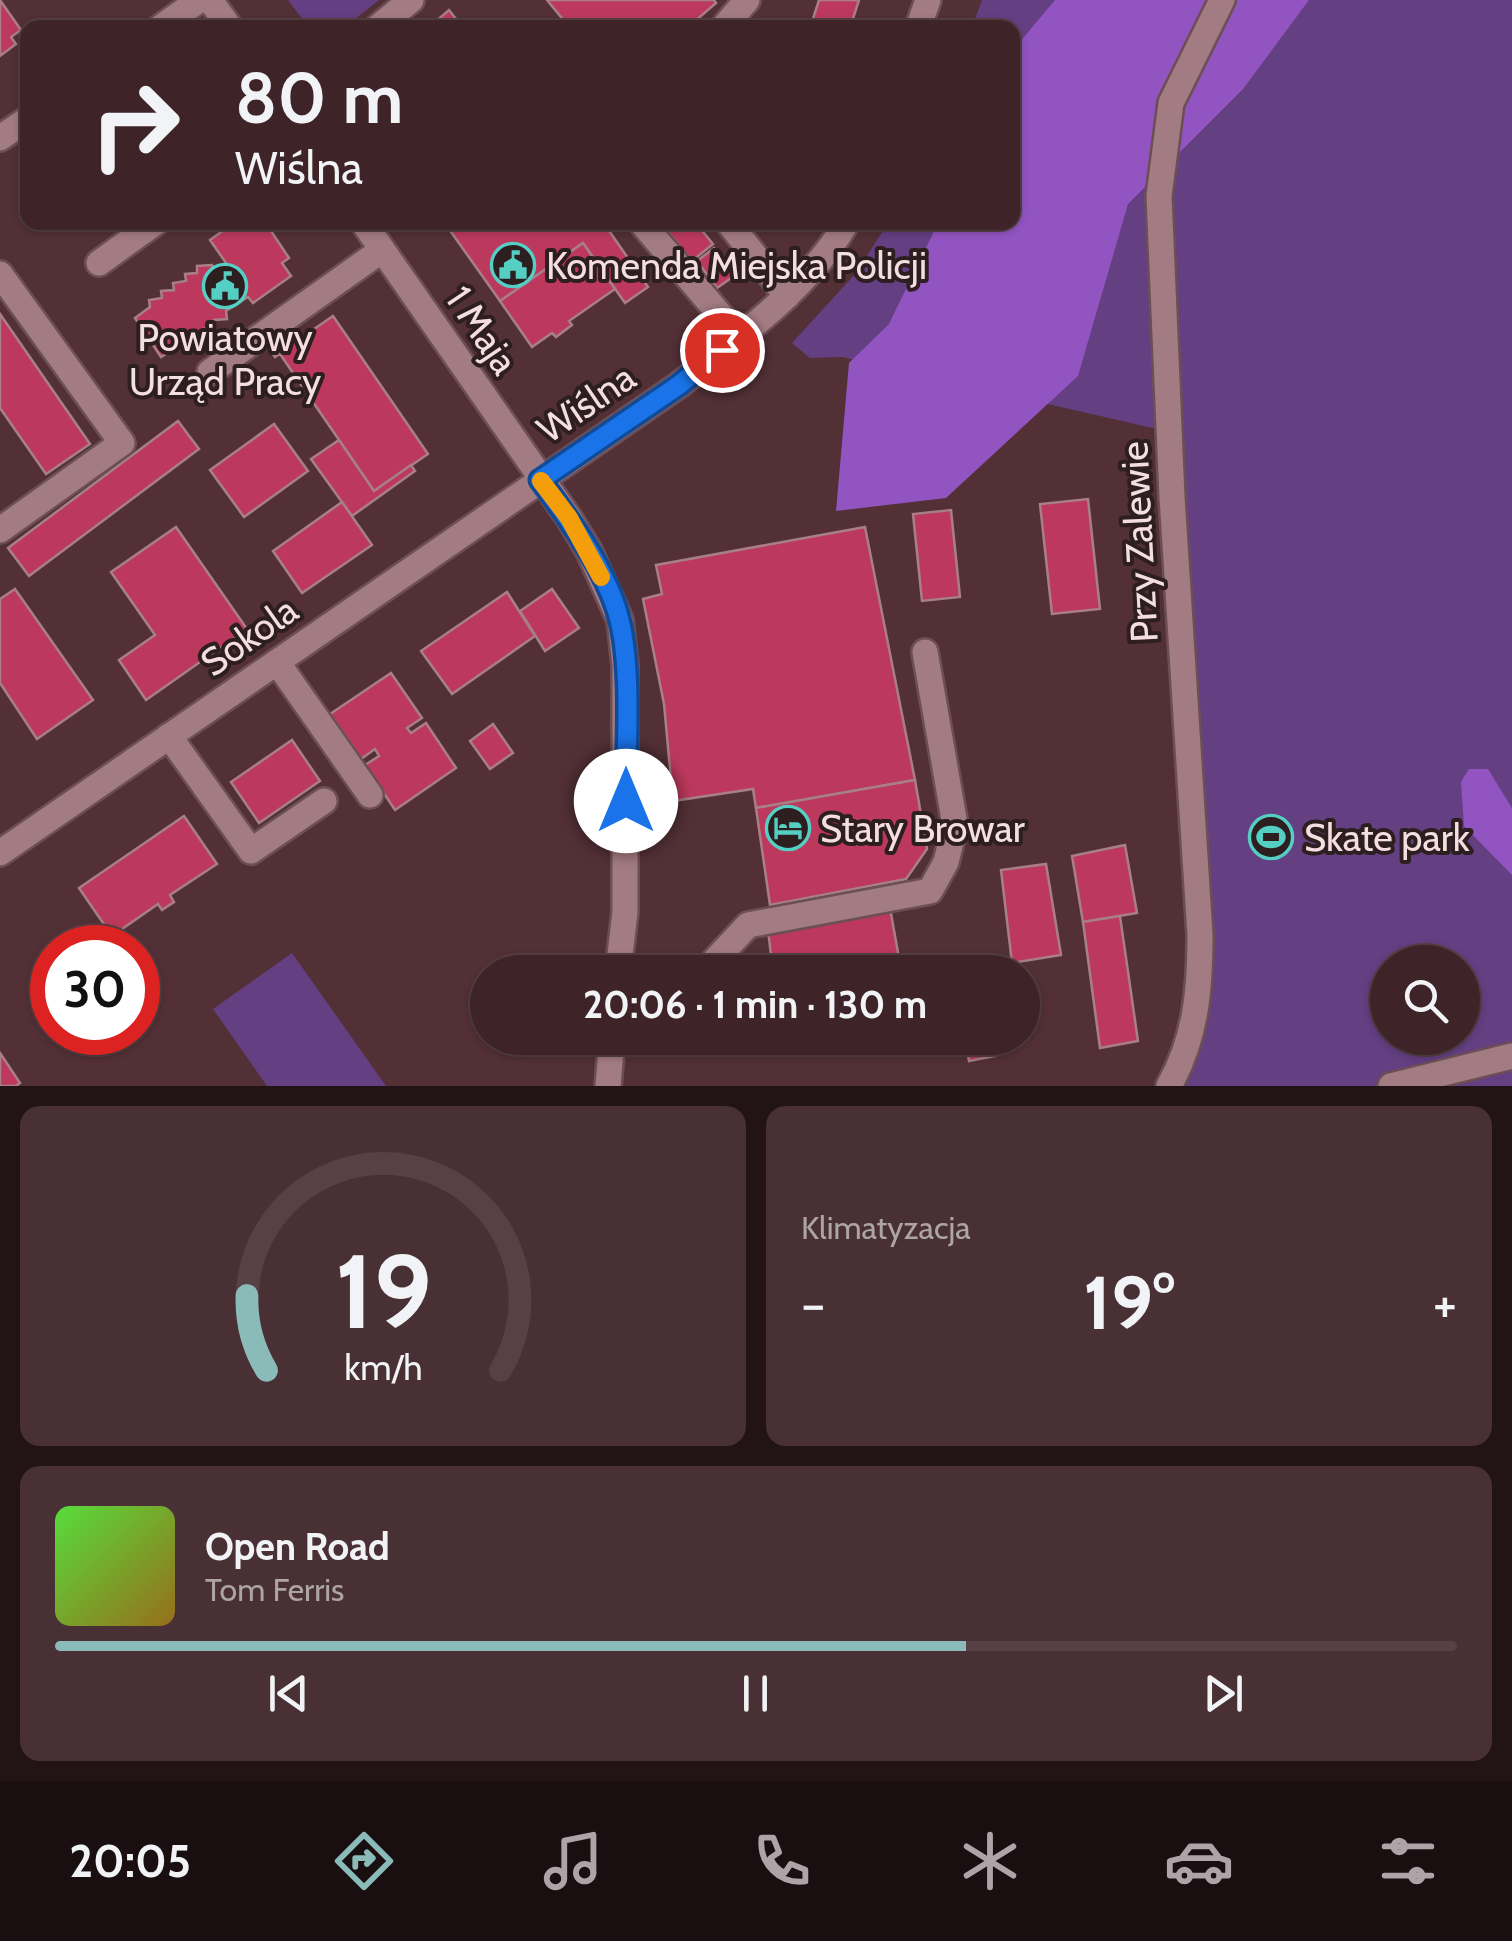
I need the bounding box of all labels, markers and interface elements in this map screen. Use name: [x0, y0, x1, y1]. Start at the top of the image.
text: 80 m: [235, 55, 403, 141]
icon: right: [70, 60, 200, 190]
text: Wiślna: [235, 141, 363, 195]
public building icon: Komenda Miejska Policji: [490, 242, 536, 288]
place label: Komenda Miejska Policji: [546, 242, 927, 289]
public building icon: Powiatowy Urząd Pracy: [202, 263, 248, 309]
street label: 1 Maja: [436, 277, 528, 383]
pin: [680, 308, 765, 393]
place label: Powiatowy Urząd Pracy: [129, 314, 321, 405]
icon: arrive: [695, 323, 750, 378]
street label: Wiślna: [528, 353, 644, 453]
street label: Przy Zalewie: [1110, 440, 1168, 644]
street label: Sokola: [192, 586, 306, 686]
position arrow: [574, 749, 678, 853]
hotel icon: Stary Browar: [765, 805, 811, 851]
place label: Stary Browar: [820, 805, 1025, 852]
sports icon: Skate park: [1248, 814, 1294, 860]
place label: Skate park: [1304, 814, 1470, 861]
speed limit sign: 30: [30, 925, 160, 1055]
map controls: [1370, 945, 1480, 1055]
button: search: [1370, 945, 1480, 1055]
text: 20:06 · 1 min · 130 m: [583, 981, 927, 1028]
text: Klimatyzacja: [801, 1208, 971, 1247]
text: 19: [335, 1228, 431, 1354]
text: 19°: [1083, 1257, 1175, 1348]
text: −: [801, 1270, 825, 1337]
text: +: [1433, 1270, 1457, 1337]
text: km/h: [344, 1346, 422, 1389]
text: Open Road: [205, 1523, 390, 1570]
text: Tom Ferris: [205, 1570, 344, 1609]
icon: previous: [261, 1666, 316, 1721]
icon: pause: [728, 1666, 783, 1721]
icon: next: [1196, 1666, 1251, 1721]
icon: directions: [329, 1826, 399, 1896]
icon: music: [538, 1826, 608, 1896]
icon: phone: [747, 1826, 817, 1896]
icon: climate: [955, 1826, 1025, 1896]
icon: car: [1164, 1826, 1234, 1896]
icon: filters: [1373, 1826, 1443, 1896]
text: 20:05: [69, 1834, 191, 1888]

